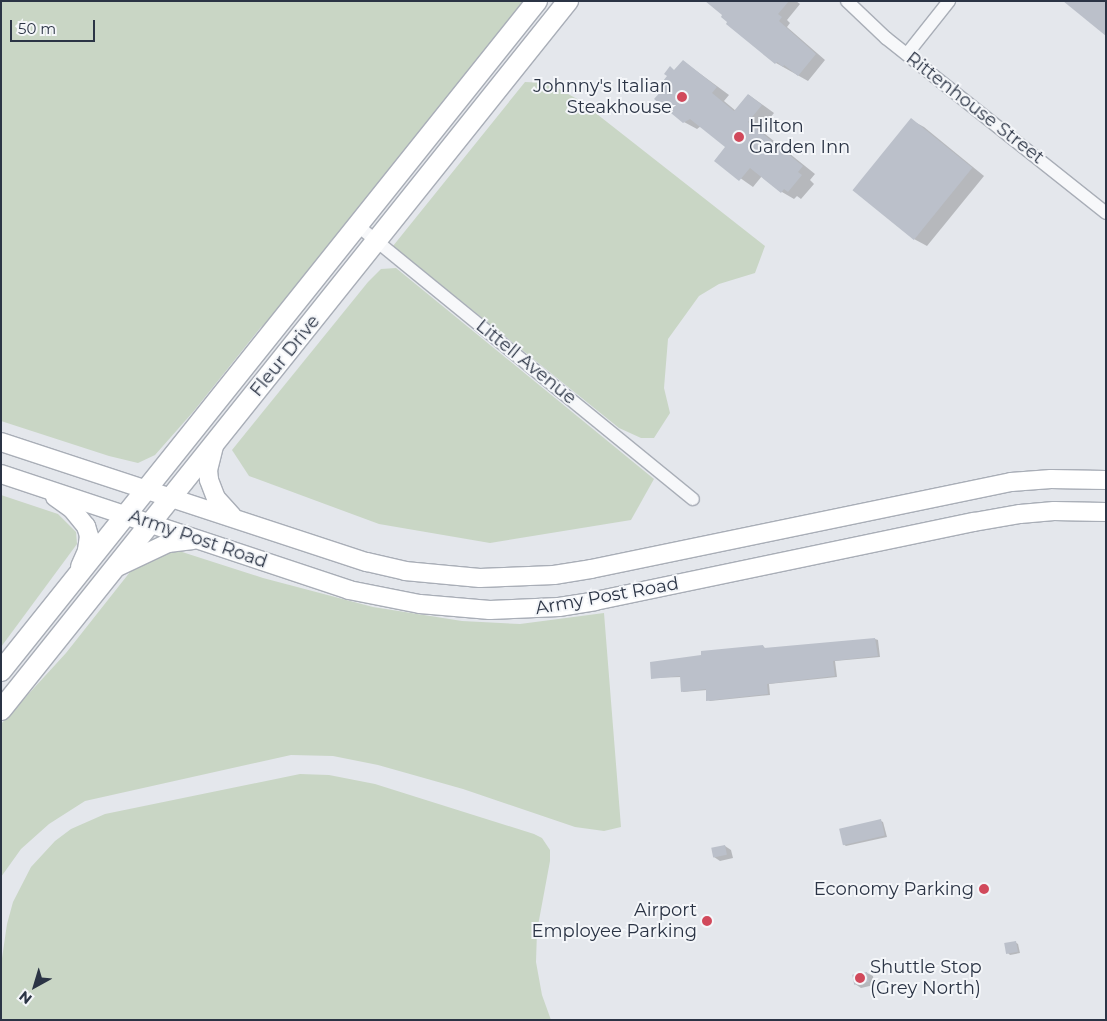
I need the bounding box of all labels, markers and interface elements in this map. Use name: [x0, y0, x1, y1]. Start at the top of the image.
scale bar: [12, 10, 98, 42]
text: 50 m: [18, 19, 56, 38]
street label: Rittenhouse Street: [902, 47, 1048, 169]
place label: Johnny's Italian Steakhouse: [533, 76, 672, 118]
marker: Johnny's Italian Steakhouse: [676, 91, 688, 103]
place label: Hilton Garden Inn: [749, 116, 850, 158]
marker: Hilton Garden Inn: [733, 131, 745, 143]
street label: Fleur Drive: [246, 311, 324, 401]
street label: Littell Avenue: [472, 315, 580, 409]
street label: Army Post Road: [126, 505, 270, 573]
street label: Army Post Road: [534, 573, 680, 619]
place label: Economy Parking: [814, 878, 974, 900]
marker: Economy Parking: [978, 883, 990, 895]
place label: Airport Employee Parking: [531, 900, 697, 942]
marker: Airport Employee Parking: [701, 915, 713, 927]
place label: Shuttle Stop (Grey North): [870, 957, 982, 1000]
north arrow: [10, 961, 60, 1011]
marker: Shuttle Stop (Grey North): [854, 972, 866, 984]
text: N: [16, 987, 36, 1008]

